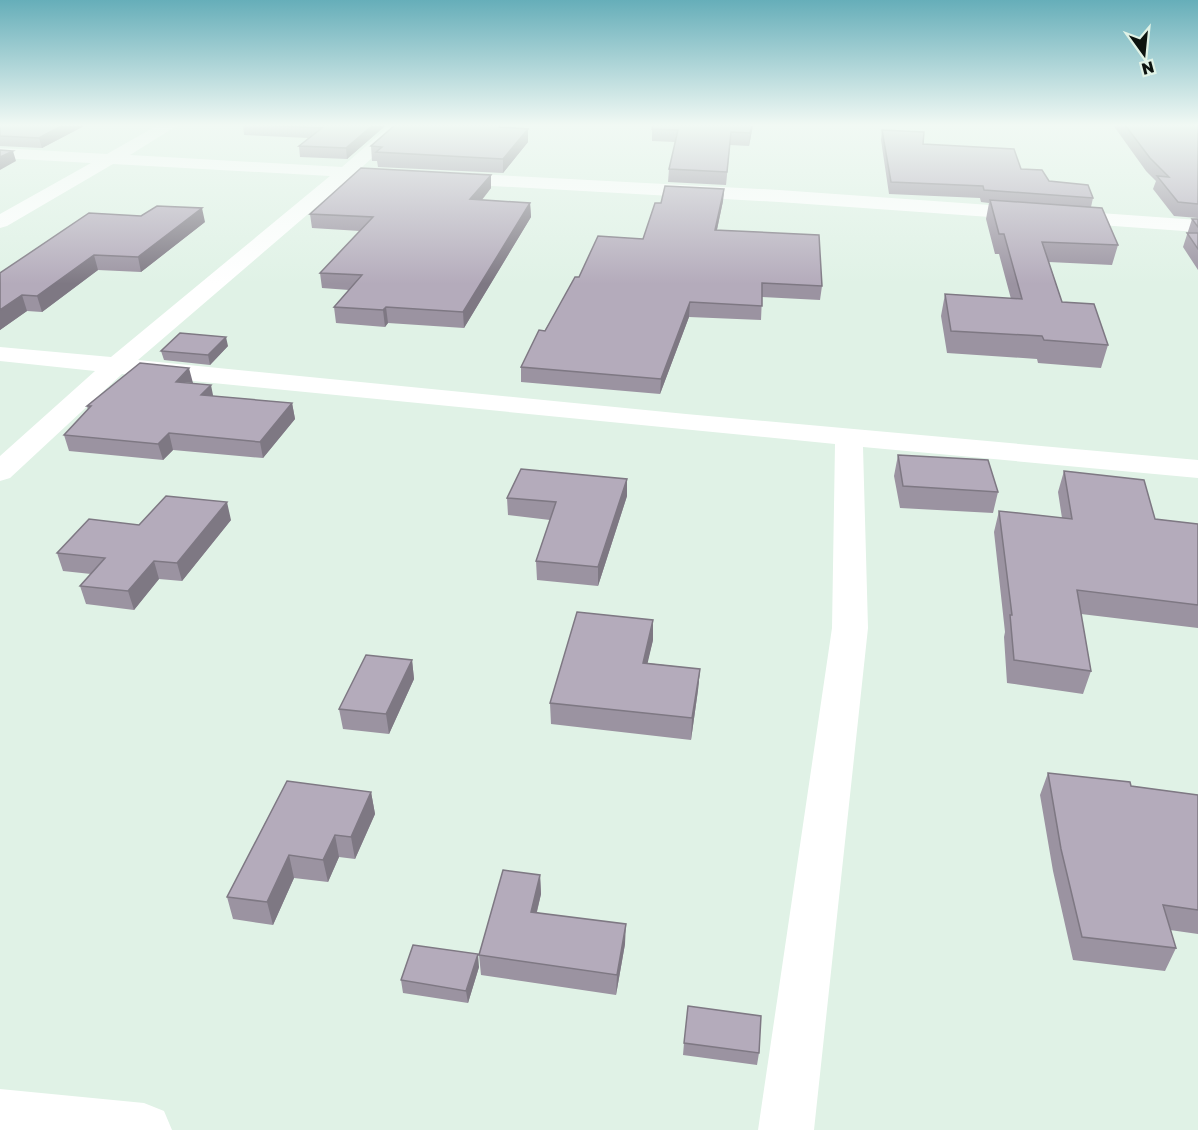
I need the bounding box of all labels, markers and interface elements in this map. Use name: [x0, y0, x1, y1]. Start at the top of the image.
north arrow: [1114, 24, 1174, 84]
text: N: [1139, 57, 1156, 80]

